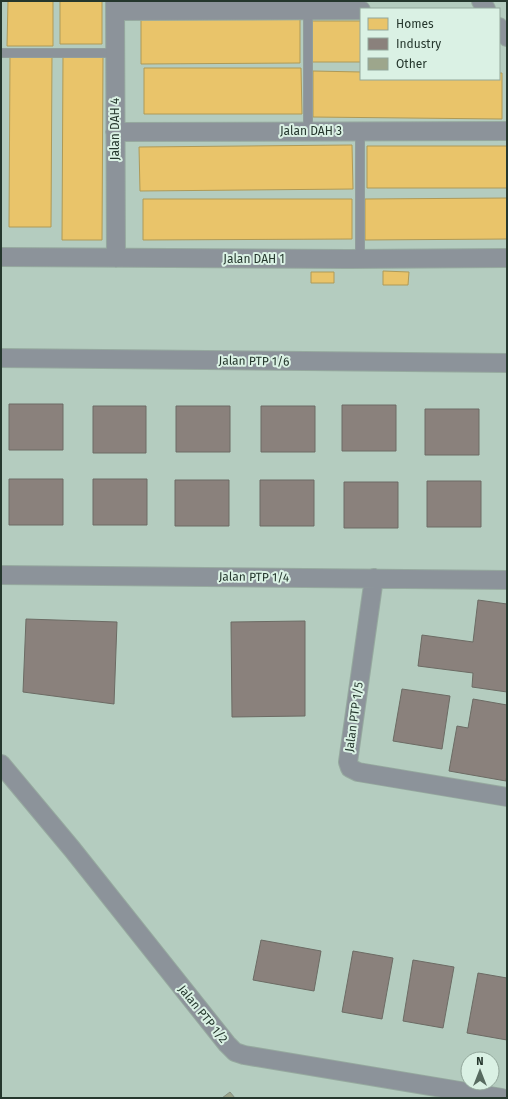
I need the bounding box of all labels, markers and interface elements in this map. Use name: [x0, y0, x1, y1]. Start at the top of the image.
legend: [360, 8, 500, 80]
text: Homes: [396, 17, 434, 31]
text: Industry: [396, 37, 441, 51]
text: Other: [396, 57, 427, 71]
street label: Jalan DAH 4: [108, 97, 122, 160]
street label: Jalan DAH 3: [280, 124, 342, 138]
street label: Jalan DAH 1: [223, 252, 285, 266]
street label: Jalan PTP 1/6: [219, 353, 289, 369]
street label: Jalan PTP 1/4: [219, 569, 290, 585]
street label: Jalan PTP 1/5: [342, 681, 366, 753]
street label: Jalan PTP 1/2: [175, 982, 231, 1046]
north arrow: [460, 1051, 500, 1091]
text: N: [476, 1055, 484, 1068]

